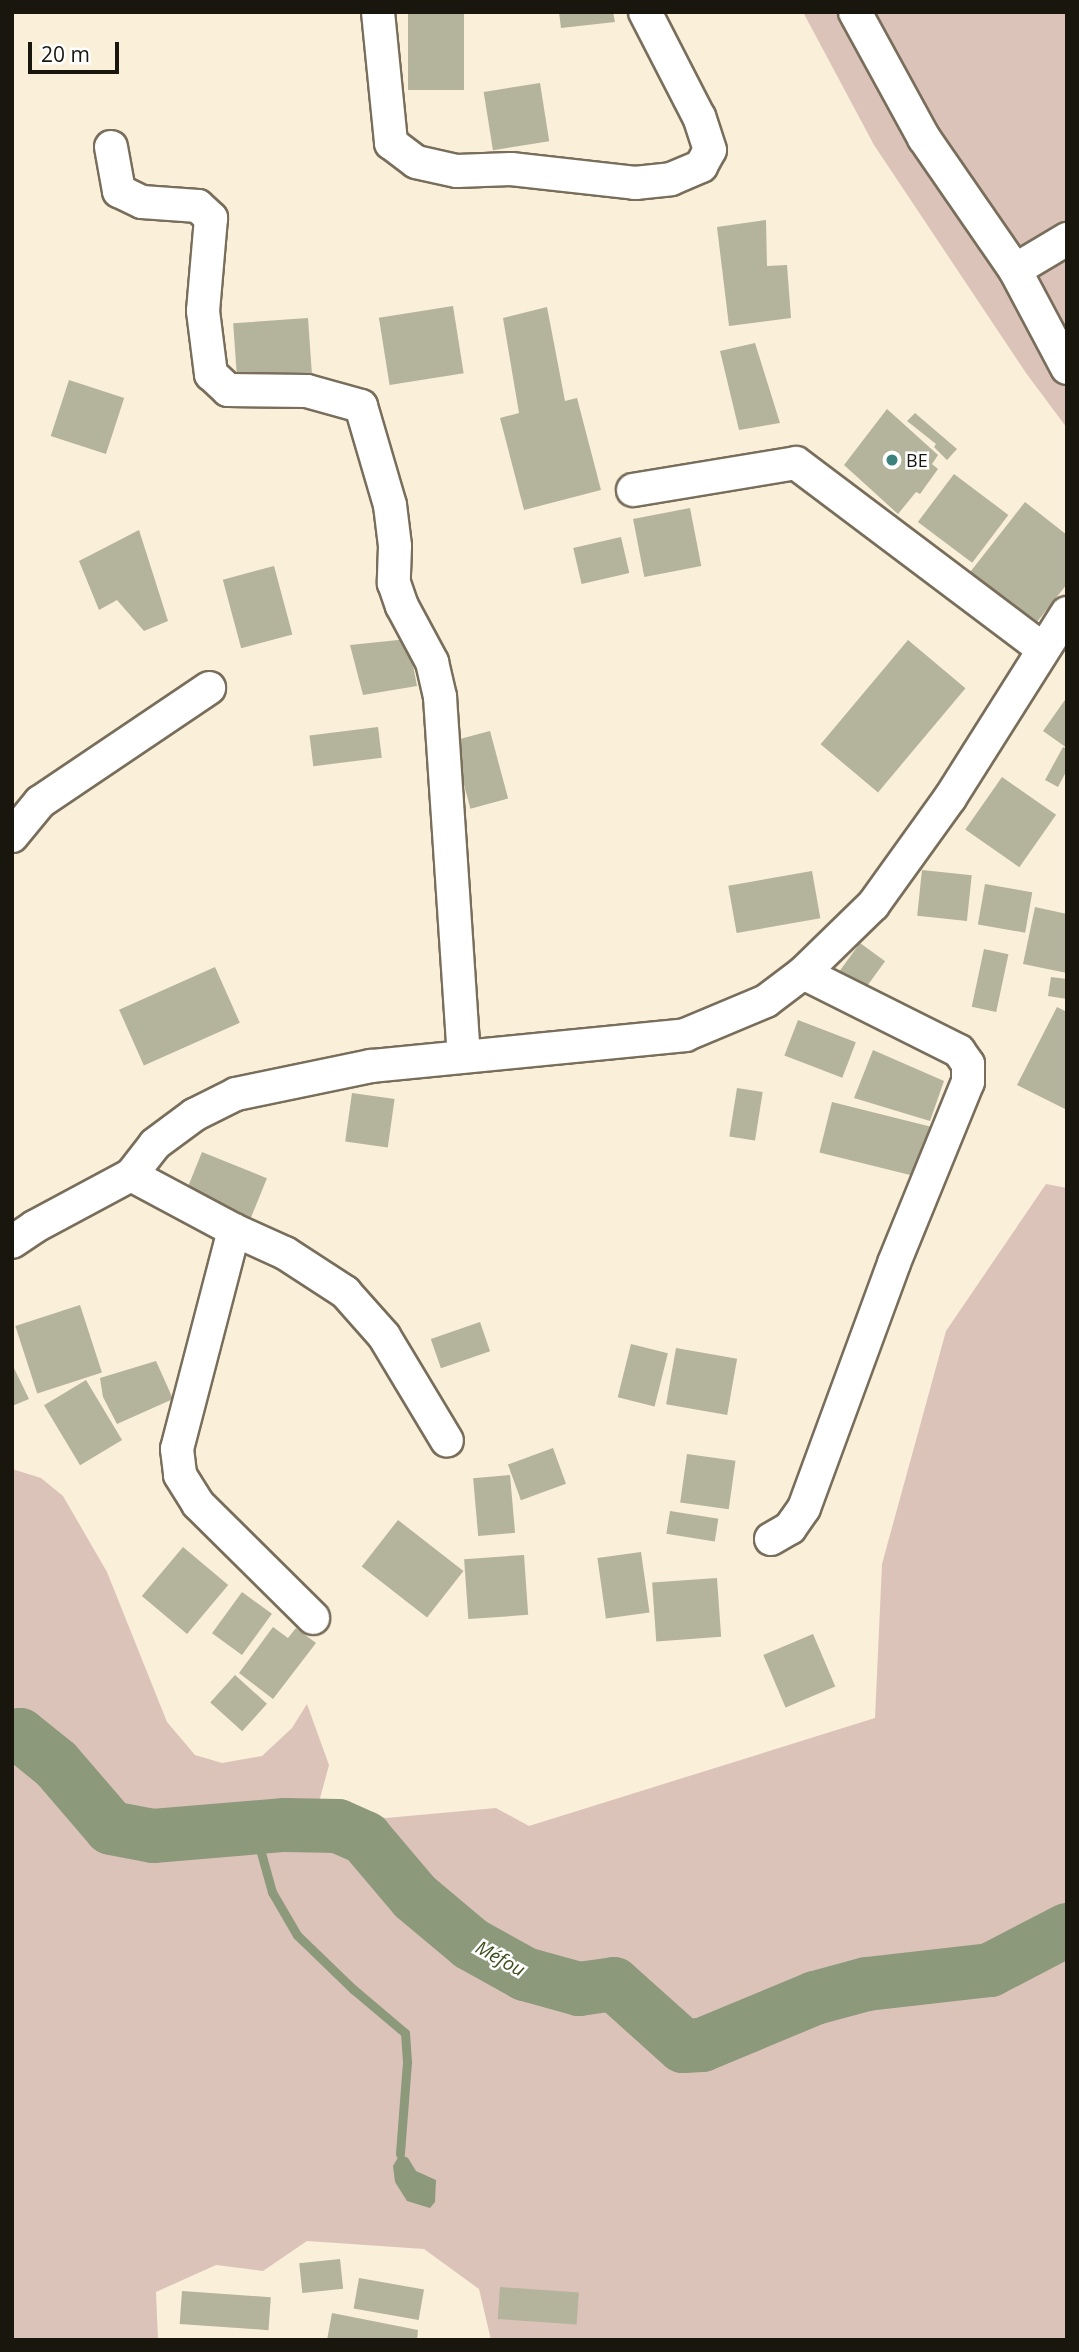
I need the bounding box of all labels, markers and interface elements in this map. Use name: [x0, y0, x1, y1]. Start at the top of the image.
scale bar: [32, 28, 122, 72]
text: 20 m: [41, 40, 90, 68]
place label: BE: [906, 449, 928, 471]
marker: BE: [884, 452, 900, 468]
water label: Méfou: [471, 1936, 529, 1982]

